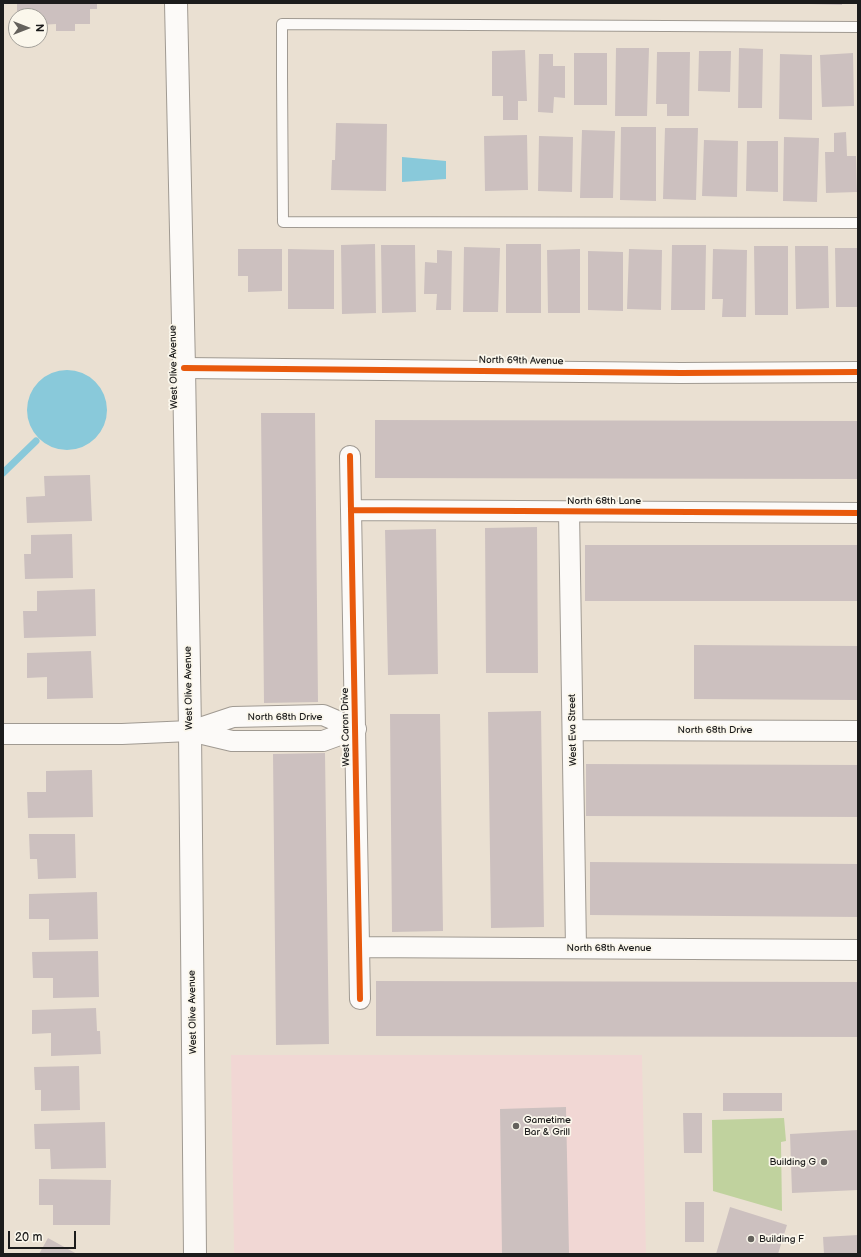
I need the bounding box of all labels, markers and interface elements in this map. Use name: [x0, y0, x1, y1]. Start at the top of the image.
north arrow: [8, 8, 48, 48]
text: N: [33, 24, 46, 32]
street label: West Olive Avenue: [167, 325, 181, 409]
street label: North 69th Avenue: [478, 354, 564, 368]
street label: North 68th Lane: [567, 495, 641, 507]
street label: West Olive Avenue: [182, 646, 196, 730]
street label: West Caron Drive: [339, 687, 353, 767]
street label: West Eva Street: [566, 694, 580, 766]
street label: North 68th Drive: [248, 711, 322, 723]
street label: North 68th Drive: [678, 724, 752, 736]
street label: North 68th Avenue: [566, 942, 652, 954]
street label: West Olive Avenue: [186, 970, 200, 1054]
place label: Gametime Bar & Grill: [524, 1114, 571, 1138]
marker: Gametime Bar & Grill: [511, 1121, 521, 1131]
place label: Building G: [769, 1156, 816, 1168]
marker: Building G: [819, 1157, 829, 1167]
scale bar: [10, 1223, 78, 1249]
text: 20 m: [15, 1230, 42, 1245]
place label: Building F: [759, 1233, 804, 1245]
marker: Building F: [746, 1234, 756, 1244]

